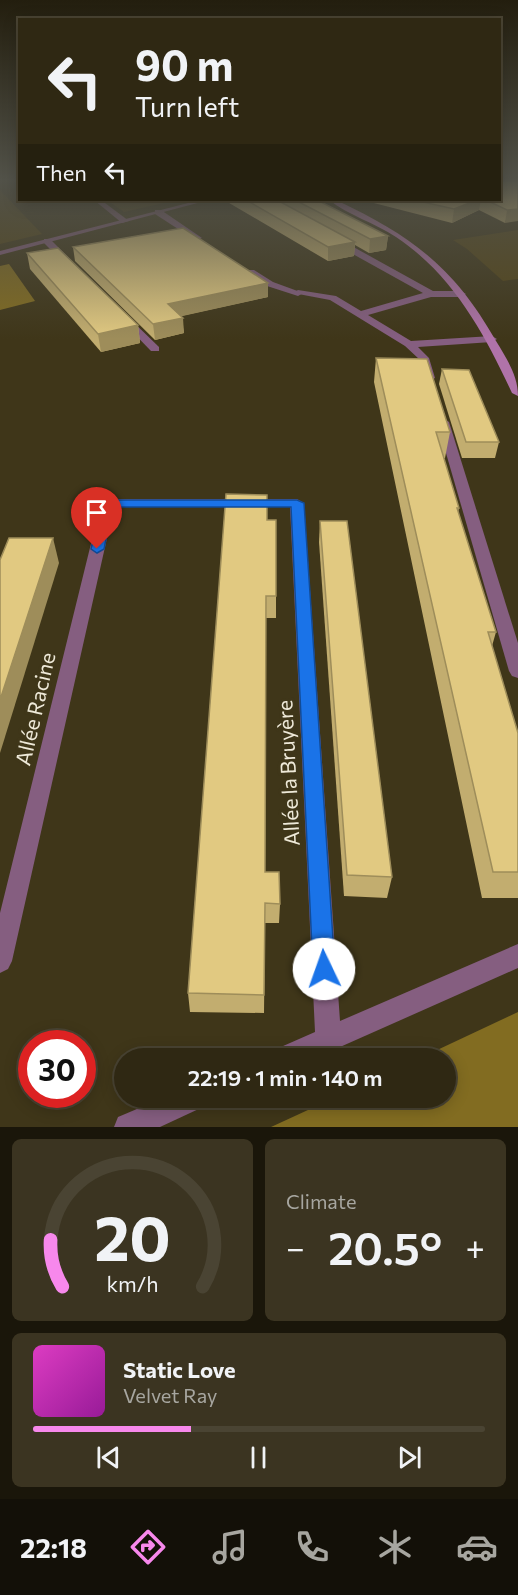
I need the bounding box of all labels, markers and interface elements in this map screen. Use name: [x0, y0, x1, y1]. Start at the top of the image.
text: 90 m: [135, 38, 234, 90]
icon: left: [36, 42, 114, 120]
text: Turn left: [135, 90, 239, 123]
icon: left: [99, 156, 132, 189]
text: Then: [36, 159, 87, 186]
pin: [71, 487, 122, 549]
icon: arrive: [80, 496, 113, 529]
street label: Allée Racine: [9, 650, 60, 768]
street label: Allée la Bruyère: [271, 700, 304, 847]
position arrow: [292, 937, 356, 1001]
speed limit sign: 30: [18, 1030, 96, 1108]
text: 22:19 · 1 min · 140 m: [188, 1064, 382, 1091]
text: Climate: [286, 1189, 356, 1213]
text: 20: [94, 1198, 171, 1274]
text: 20.5°: [328, 1219, 442, 1274]
text: −: [286, 1226, 305, 1267]
text: +: [466, 1226, 485, 1267]
text: km/h: [106, 1270, 159, 1296]
text: Static Love: [123, 1356, 236, 1383]
text: Velvet Ray: [123, 1383, 217, 1407]
icon: previous: [92, 1441, 125, 1474]
icon: pause: [242, 1441, 275, 1474]
icon: next: [393, 1441, 426, 1474]
icon: directions: [127, 1526, 169, 1568]
icon: music: [209, 1526, 251, 1568]
icon: phone: [291, 1526, 333, 1568]
icon: climate: [374, 1526, 416, 1568]
icon: car: [456, 1526, 498, 1568]
text: 22:18: [20, 1531, 87, 1564]

